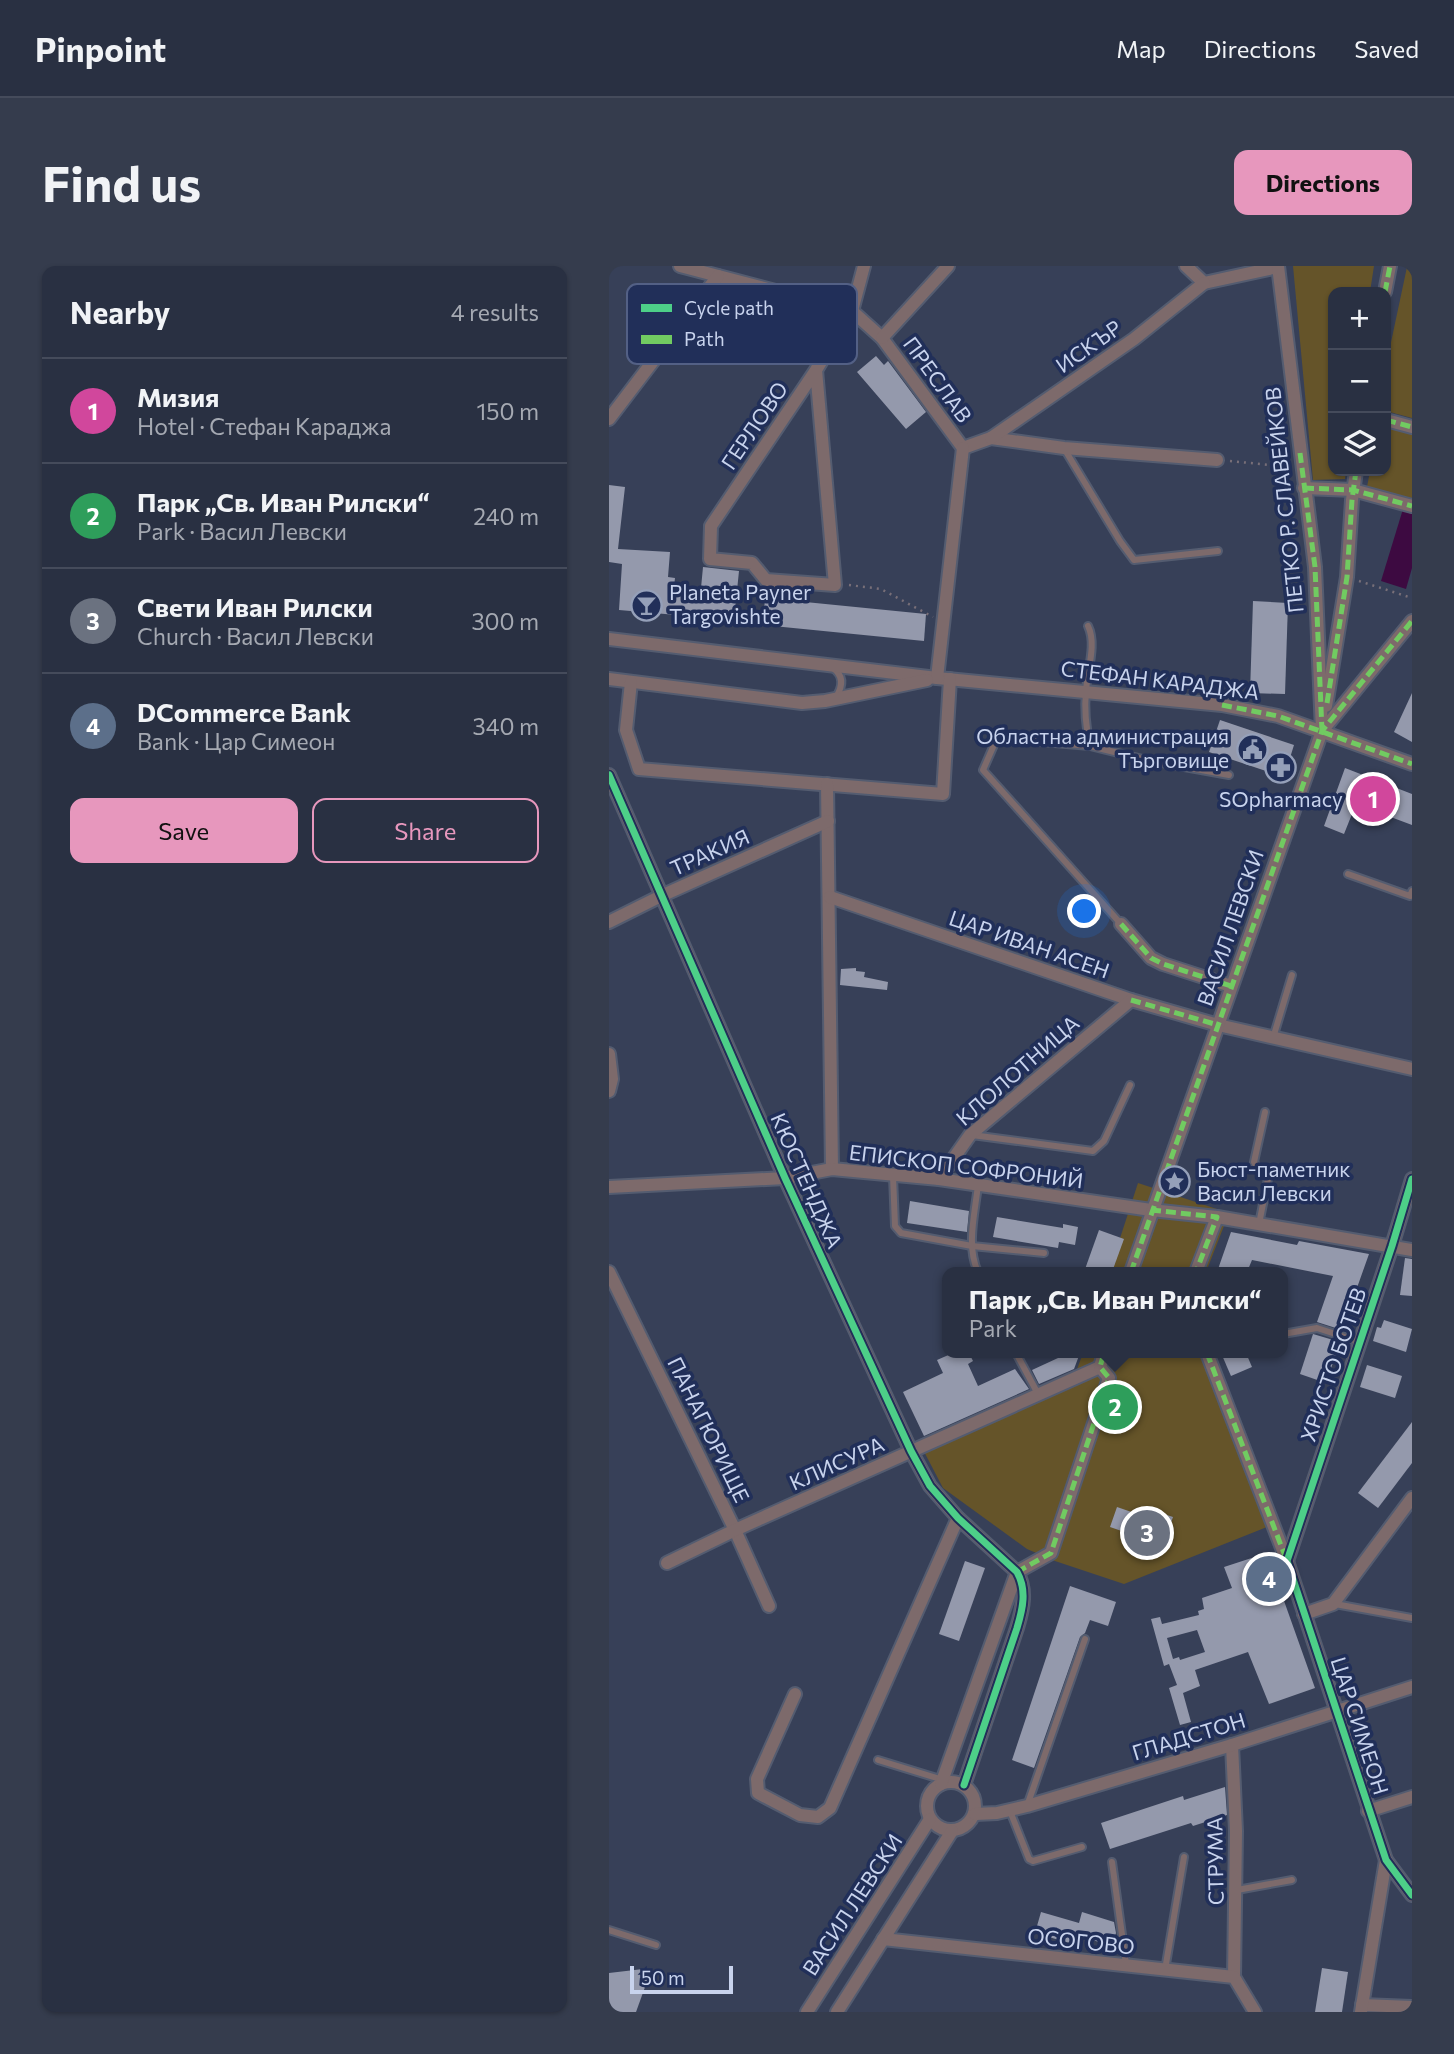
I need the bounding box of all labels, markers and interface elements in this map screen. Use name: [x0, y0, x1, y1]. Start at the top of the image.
text: Pinpoint: [35, 28, 166, 69]
text: Map: [1116, 34, 1166, 63]
text: Directions: [1204, 34, 1316, 63]
text: Saved: [1354, 34, 1419, 63]
button: Directions: [1234, 150, 1412, 215]
text: Find us: [42, 152, 201, 212]
legend: [627, 284, 857, 364]
map controls: [1328, 287, 1391, 476]
button: +: [1328, 287, 1391, 350]
text: Nearby: [70, 293, 170, 330]
text: Cycle path: [684, 296, 774, 319]
text: 4 results: [451, 298, 539, 326]
street label: ИСКЪР: [1051, 314, 1126, 377]
text: Path: [684, 327, 725, 350]
street label: ПРЕСЛАВ: [899, 332, 978, 427]
button: −: [1328, 350, 1391, 413]
street label: ГЕРЛОВО: [715, 377, 792, 474]
text: Мизия: [137, 381, 219, 412]
street label: ПЕТКО Р. СЛАВЕЙКОВ: [1259, 386, 1308, 614]
text: 1: [88, 397, 98, 425]
text: 150 m: [476, 397, 539, 425]
text: Hotel · Стефан Караджа: [137, 412, 391, 440]
button: layers: [1328, 413, 1391, 476]
text: Парк „Св. Иван Рилски“: [137, 486, 429, 517]
text: 2: [86, 502, 100, 530]
text: 240 m: [473, 502, 539, 530]
text: Park · Васил Левски: [137, 517, 347, 545]
place label: Planeta Payner Targovishte: [669, 579, 811, 628]
bar icon: Planeta Payner Targovishte: [629, 588, 663, 622]
text: Свети Иван Рилски: [137, 591, 373, 622]
text: 3: [86, 607, 100, 635]
text: 300 m: [471, 607, 539, 635]
text: Church · Васил Левски: [137, 622, 374, 650]
street label: СТЕФАН КАРАДЖА: [1060, 655, 1261, 704]
text: DCommerce Bank: [137, 696, 351, 727]
text: 4: [86, 712, 100, 740]
text: 340 m: [473, 712, 539, 740]
place label: Областна администрация Търговище: [976, 723, 1229, 772]
text: Bank · Цар Симеон: [137, 727, 335, 755]
public building icon: Областна администрация Търговище: [1235, 732, 1269, 766]
pharmacy icon: SOpharmacy: [1264, 751, 1298, 785]
pin: 1: [1350, 773, 1396, 825]
place label: SOpharmacy: [1219, 786, 1343, 811]
button: Save: [70, 798, 298, 863]
button: Share: [312, 798, 539, 863]
street label: ТРАКИЯ: [666, 823, 753, 880]
street label: ВАСИЛ ЛЕВСКИ: [1191, 846, 1268, 1009]
your location: [1067, 894, 1101, 928]
street label: ЦАР ИВАН АСЕН: [946, 904, 1113, 983]
street label: КЛОЛОТНИЦА: [950, 1010, 1084, 1130]
street label: КЮСТЕНДЖА: [766, 1109, 848, 1252]
street label: ЕПИСКОП СОФРОНИЙ: [848, 1139, 1085, 1192]
place label: Бюст-паметник Васил Левски: [1197, 1156, 1350, 1205]
place icon: Бюст-паметник Васил Левски: [1157, 1165, 1191, 1199]
popup: [942, 1267, 1288, 1358]
text: Парк „Св. Иван Рилски“: [969, 1283, 1261, 1314]
street label: ХРИСТО БОТЕВ: [1295, 1284, 1371, 1445]
text: Park: [969, 1314, 1017, 1342]
street label: ПАНАГЮРИЩЕ: [663, 1352, 755, 1506]
pin: 2: [1092, 1381, 1138, 1433]
street label: КЛИСУРА: [785, 1431, 888, 1495]
pin: 3: [1124, 1507, 1170, 1559]
pin: 4: [1246, 1553, 1292, 1605]
street label: ЦАР СИМЕОН: [1326, 1653, 1394, 1798]
street label: ГЛАДСТОН: [1129, 1706, 1248, 1765]
street label: СТРУМА: [1201, 1817, 1228, 1905]
street label: ВАСИЛ ЛЕВСКИ: [797, 1829, 907, 1980]
street label: ОСОГОВО: [1026, 1922, 1136, 1959]
scale bar: [630, 1963, 733, 1995]
text: 50 m: [641, 1966, 685, 1989]

